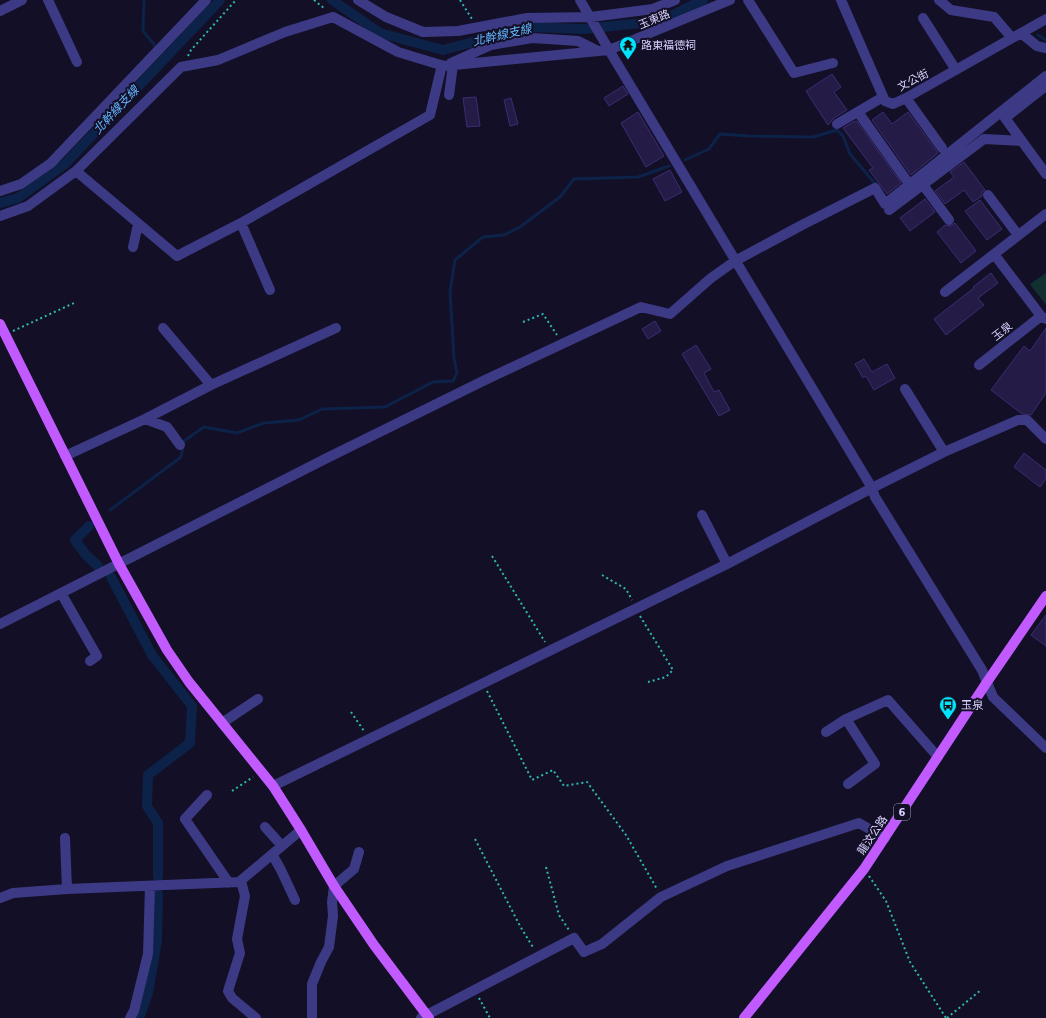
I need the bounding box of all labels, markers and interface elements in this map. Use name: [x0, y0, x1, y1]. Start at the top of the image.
street label: 玉東路: [636, 7, 672, 32]
water label: 北幹線支線: [471, 21, 535, 49]
temple icon: 路東福德祠: [618, 35, 638, 60]
place label: 路東福德祠: [641, 39, 696, 52]
street label: 文公街: [896, 67, 931, 94]
water label: 北幹線支線: [90, 82, 143, 137]
street label: 玉泉: [990, 319, 1016, 343]
bus stop icon: 玉泉: [938, 695, 958, 720]
place label: 玉泉: [961, 699, 984, 712]
road number: 6: [894, 804, 910, 820]
street label: 龍汶公路: [855, 813, 890, 857]

